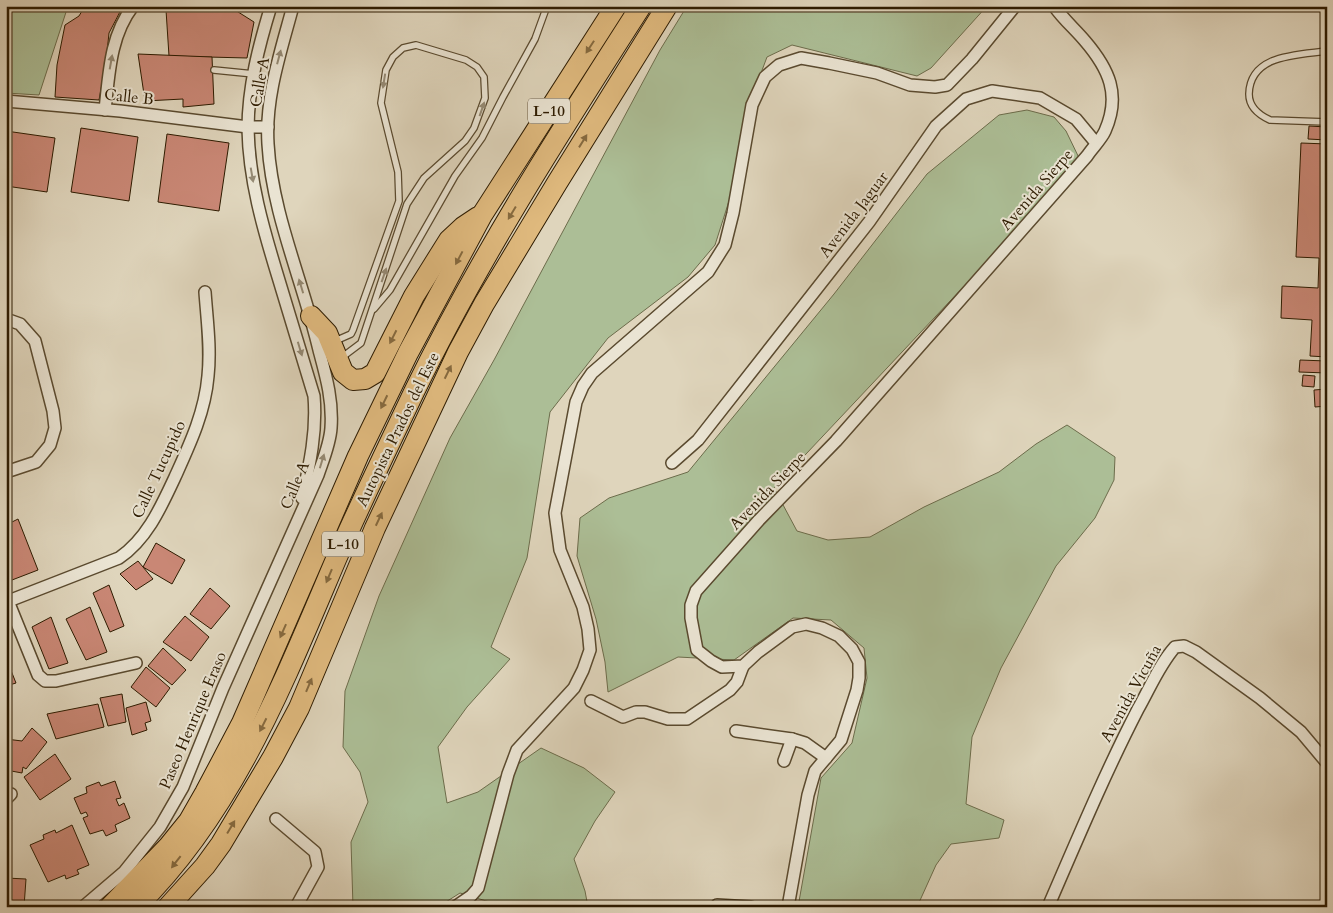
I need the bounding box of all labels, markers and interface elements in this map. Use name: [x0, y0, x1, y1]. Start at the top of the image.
one-way arrow: [585, 41, 594, 54]
one-way arrow: [276, 50, 284, 65]
one-way arrow: [107, 53, 115, 69]
street label: Calle A: [245, 55, 275, 109]
one-way arrow: [380, 73, 388, 89]
street label: Calle B: [103, 83, 155, 111]
road number: L-10: [528, 98, 570, 124]
one-way arrow: [478, 101, 486, 116]
one-way arrow: [578, 135, 588, 148]
street label: Avenida Sierpe: [995, 144, 1078, 235]
street label: Avenida Jaguar: [814, 167, 894, 262]
one-way arrow: [248, 168, 256, 184]
one-way arrow: [507, 206, 516, 219]
one-way arrow: [455, 251, 463, 265]
one-way arrow: [381, 268, 388, 283]
one-way arrow: [297, 278, 305, 293]
one-way arrow: [389, 329, 397, 344]
one-way arrow: [296, 341, 304, 356]
street label: Autopista Prados del Este: [351, 349, 445, 510]
one-way arrow: [444, 365, 452, 379]
one-way arrow: [380, 395, 388, 409]
street label: Calle Tucupido: [127, 417, 191, 522]
street label: Avenida Sierpe: [725, 447, 811, 535]
one-way arrow: [319, 453, 327, 468]
street label: Calle A: [275, 457, 315, 513]
one-way arrow: [375, 512, 383, 526]
road number: L-10: [322, 532, 364, 556]
one-way arrow: [325, 569, 332, 584]
one-way arrow: [279, 624, 287, 638]
street label: Avenida Vicuña: [1095, 641, 1167, 746]
street label: Paseo Henrique Eraso: [154, 648, 232, 793]
one-way arrow: [305, 678, 313, 692]
one-way arrow: [259, 718, 267, 732]
one-way arrow: [226, 821, 235, 834]
one-way arrow: [171, 855, 182, 868]

